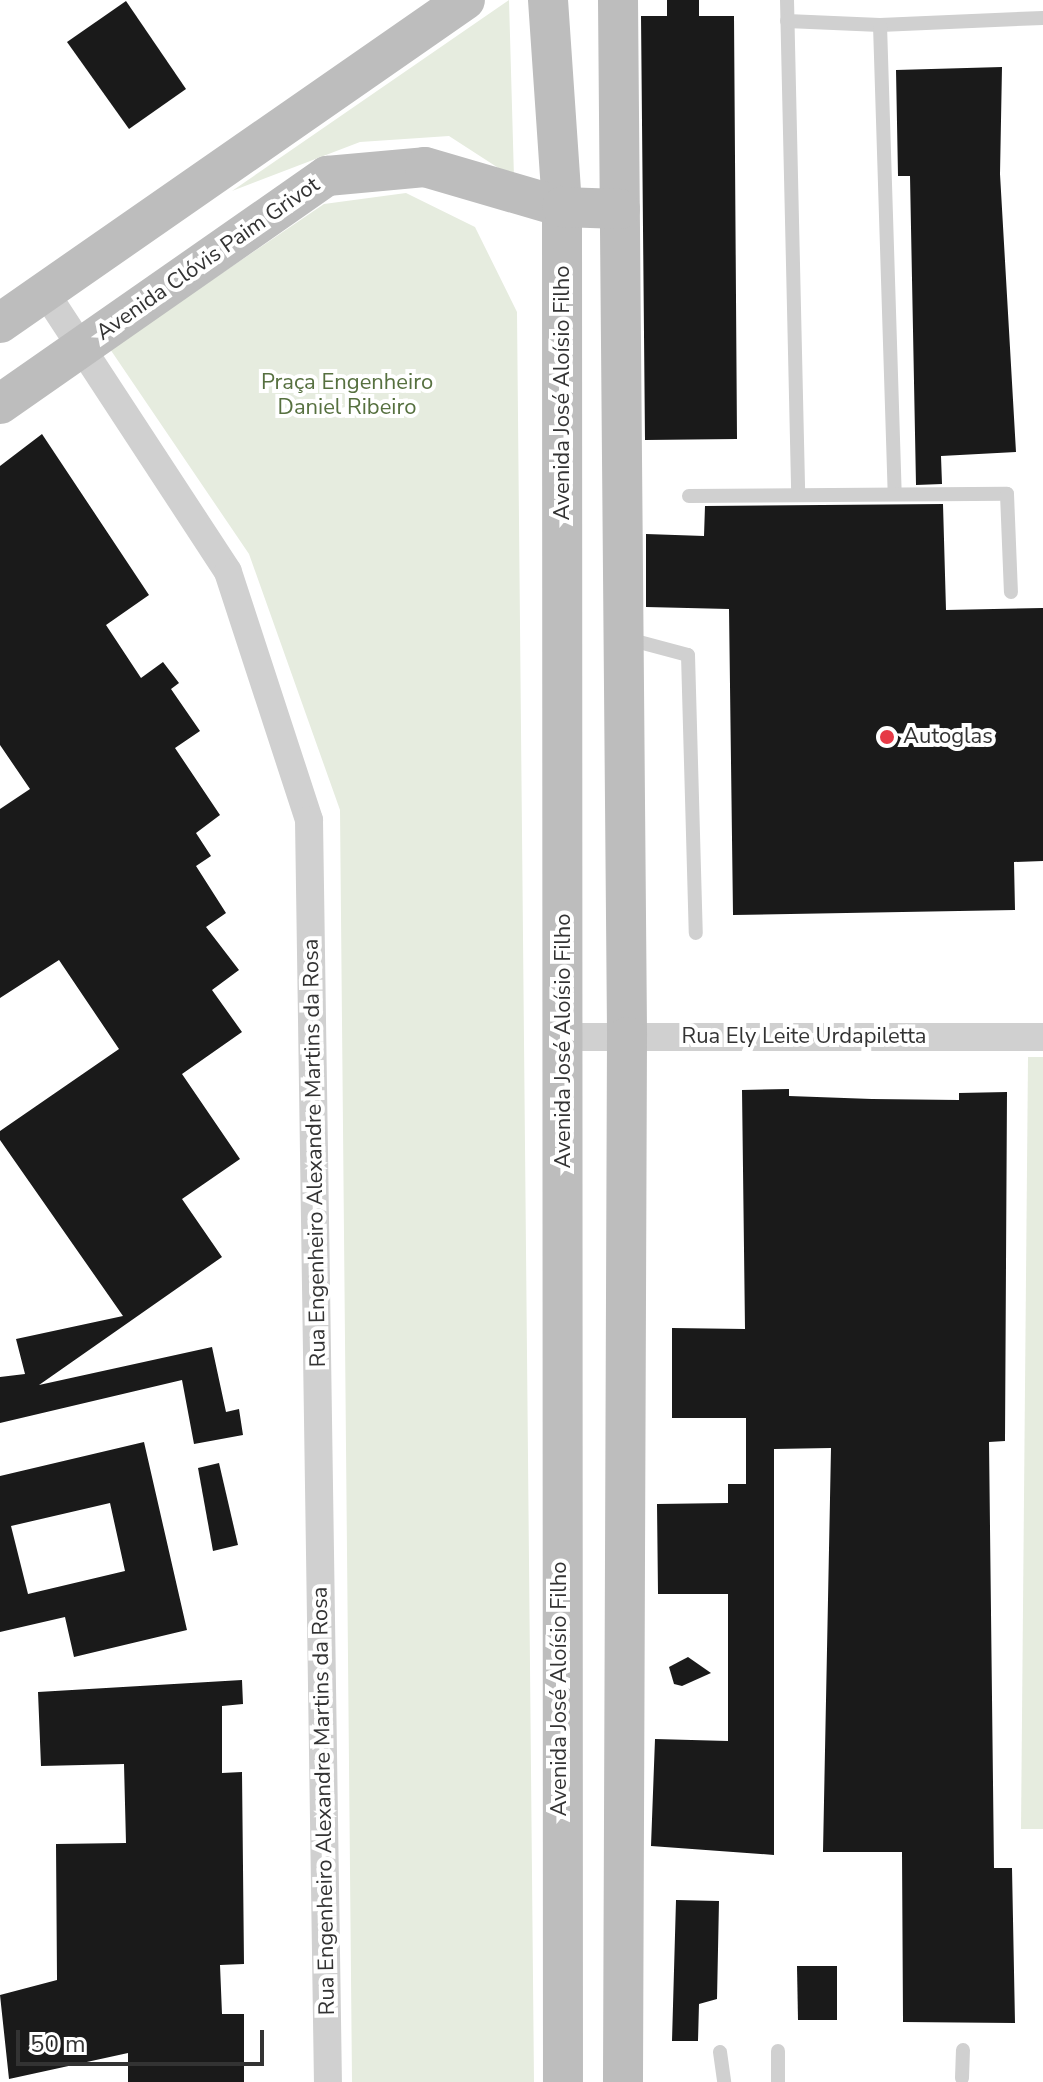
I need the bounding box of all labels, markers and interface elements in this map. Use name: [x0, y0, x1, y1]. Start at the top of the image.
street label: Avenida Clóvis Paim Grivot: [91, 172, 325, 346]
street label: Avenida José Aloísio Filho: [550, 265, 576, 521]
park label: Praça Engenheiro Daniel Ribeiro: [261, 369, 433, 420]
place label: Autoglas: [903, 724, 993, 750]
marker: Autoglas: [878, 728, 896, 746]
street label: Avenida José Aloísio Filho: [551, 913, 577, 1169]
street label: Rua Engenheiro Alexandre Martins da Rosa: [298, 938, 332, 1368]
street label: Rua Ely Leite Urdapiletta: [681, 1024, 927, 1050]
street label: Avenida José Aloísio Filho: [547, 1561, 573, 1817]
street label: Rua Engenheiro Alexandre Martins da Rosa: [307, 1586, 341, 2016]
scale bar: [20, 2014, 268, 2064]
text: 50 m: [30, 2028, 86, 2060]

